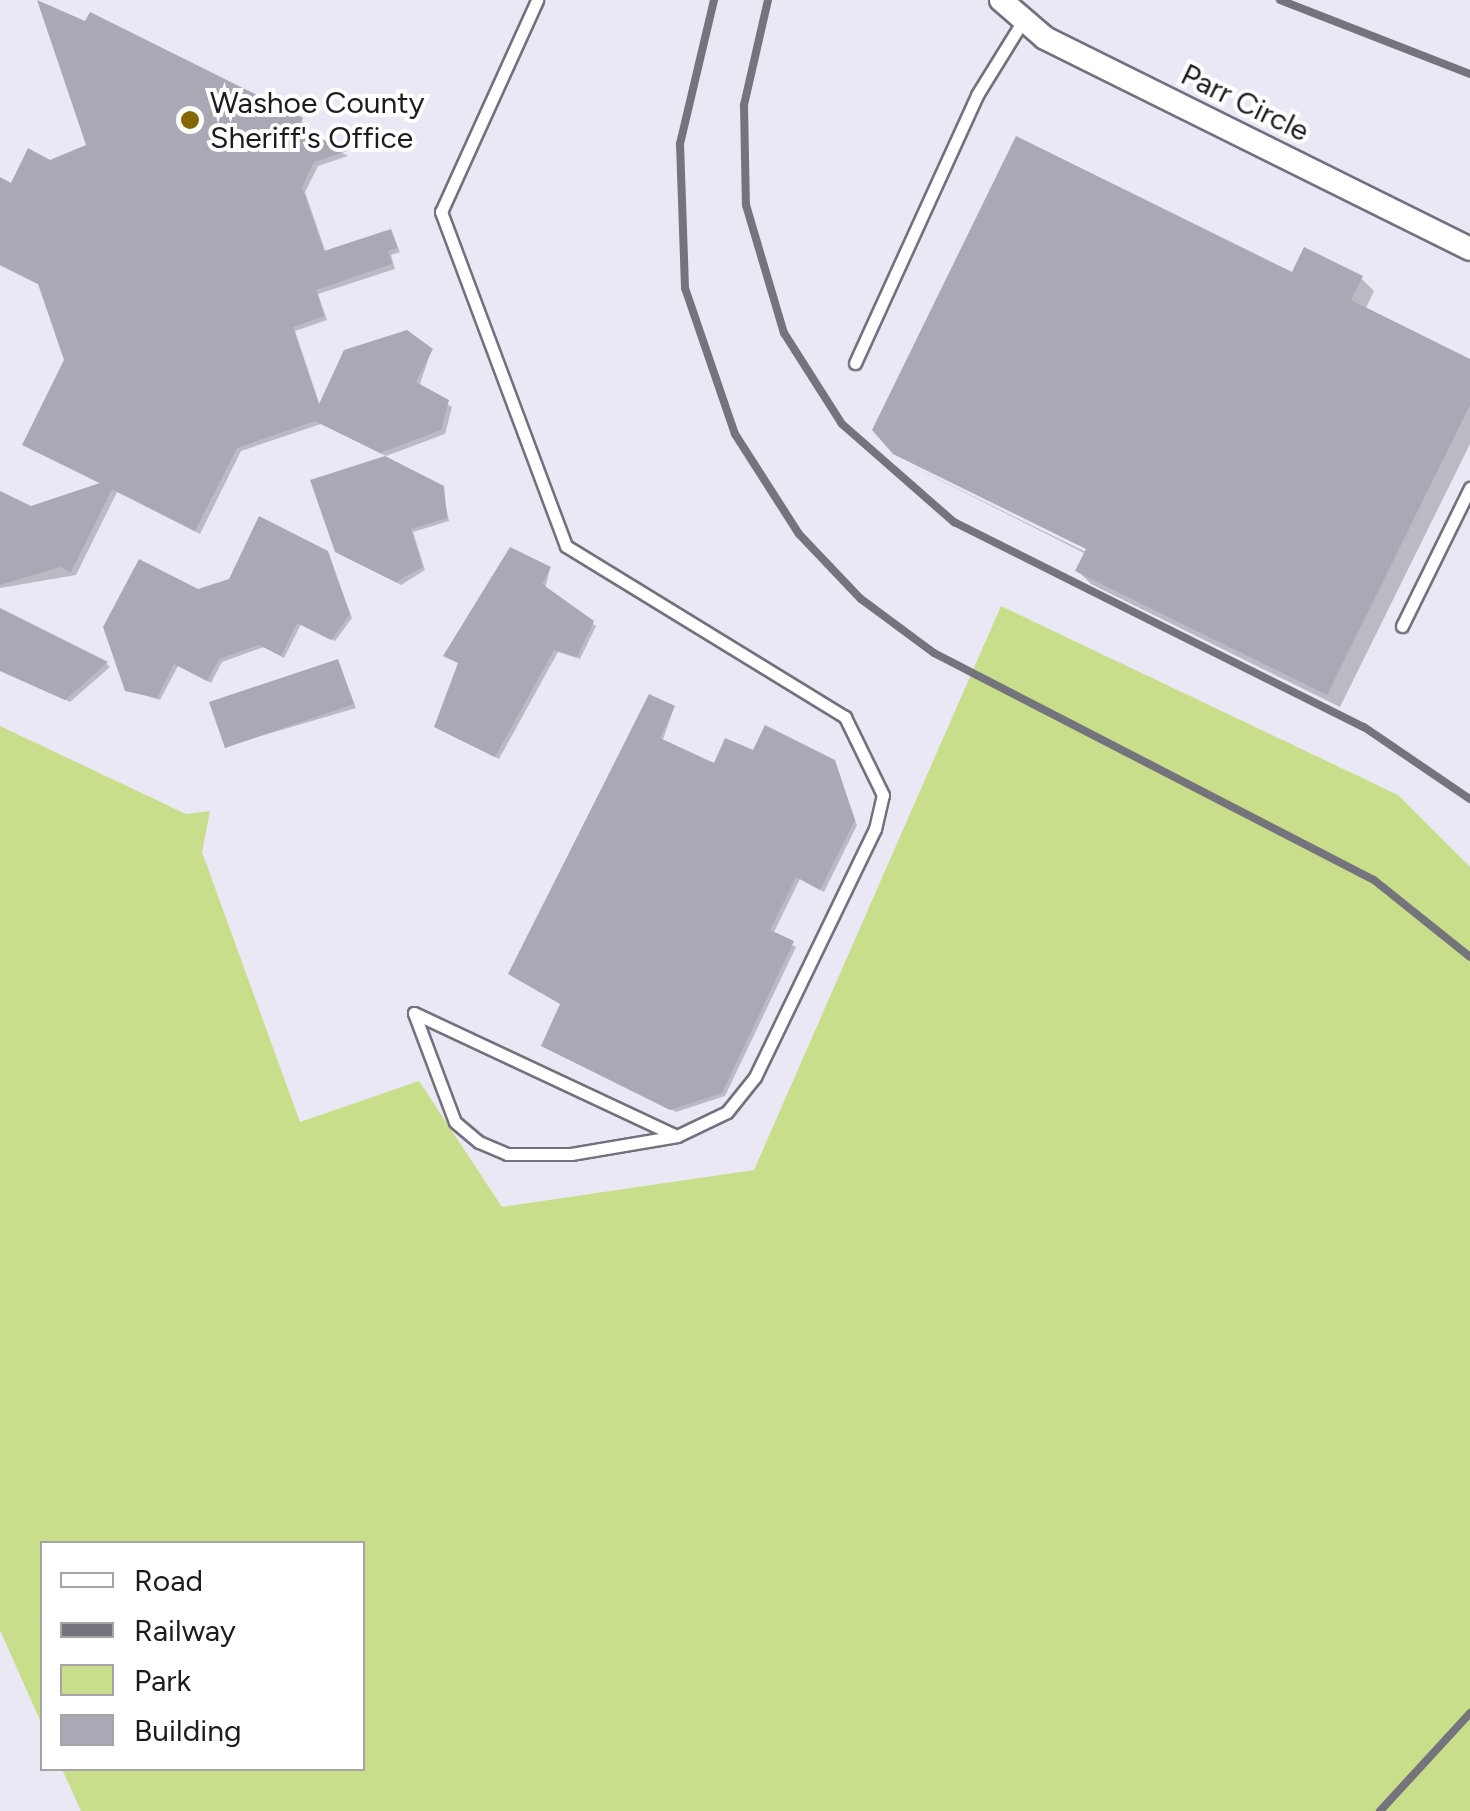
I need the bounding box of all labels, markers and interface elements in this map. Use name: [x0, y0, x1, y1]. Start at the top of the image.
street label: Parr Circle: [1175, 57, 1315, 149]
place label: Washoe County Sheriff's Office: [210, 85, 424, 156]
marker: Washoe County Sheriff's Office: [179, 109, 201, 131]
legend: [40, 1541, 365, 1771]
text: Road: [134, 1562, 203, 1599]
text: Railway: [134, 1612, 236, 1649]
text: Park: [134, 1662, 191, 1699]
text: Building: [134, 1712, 242, 1749]

